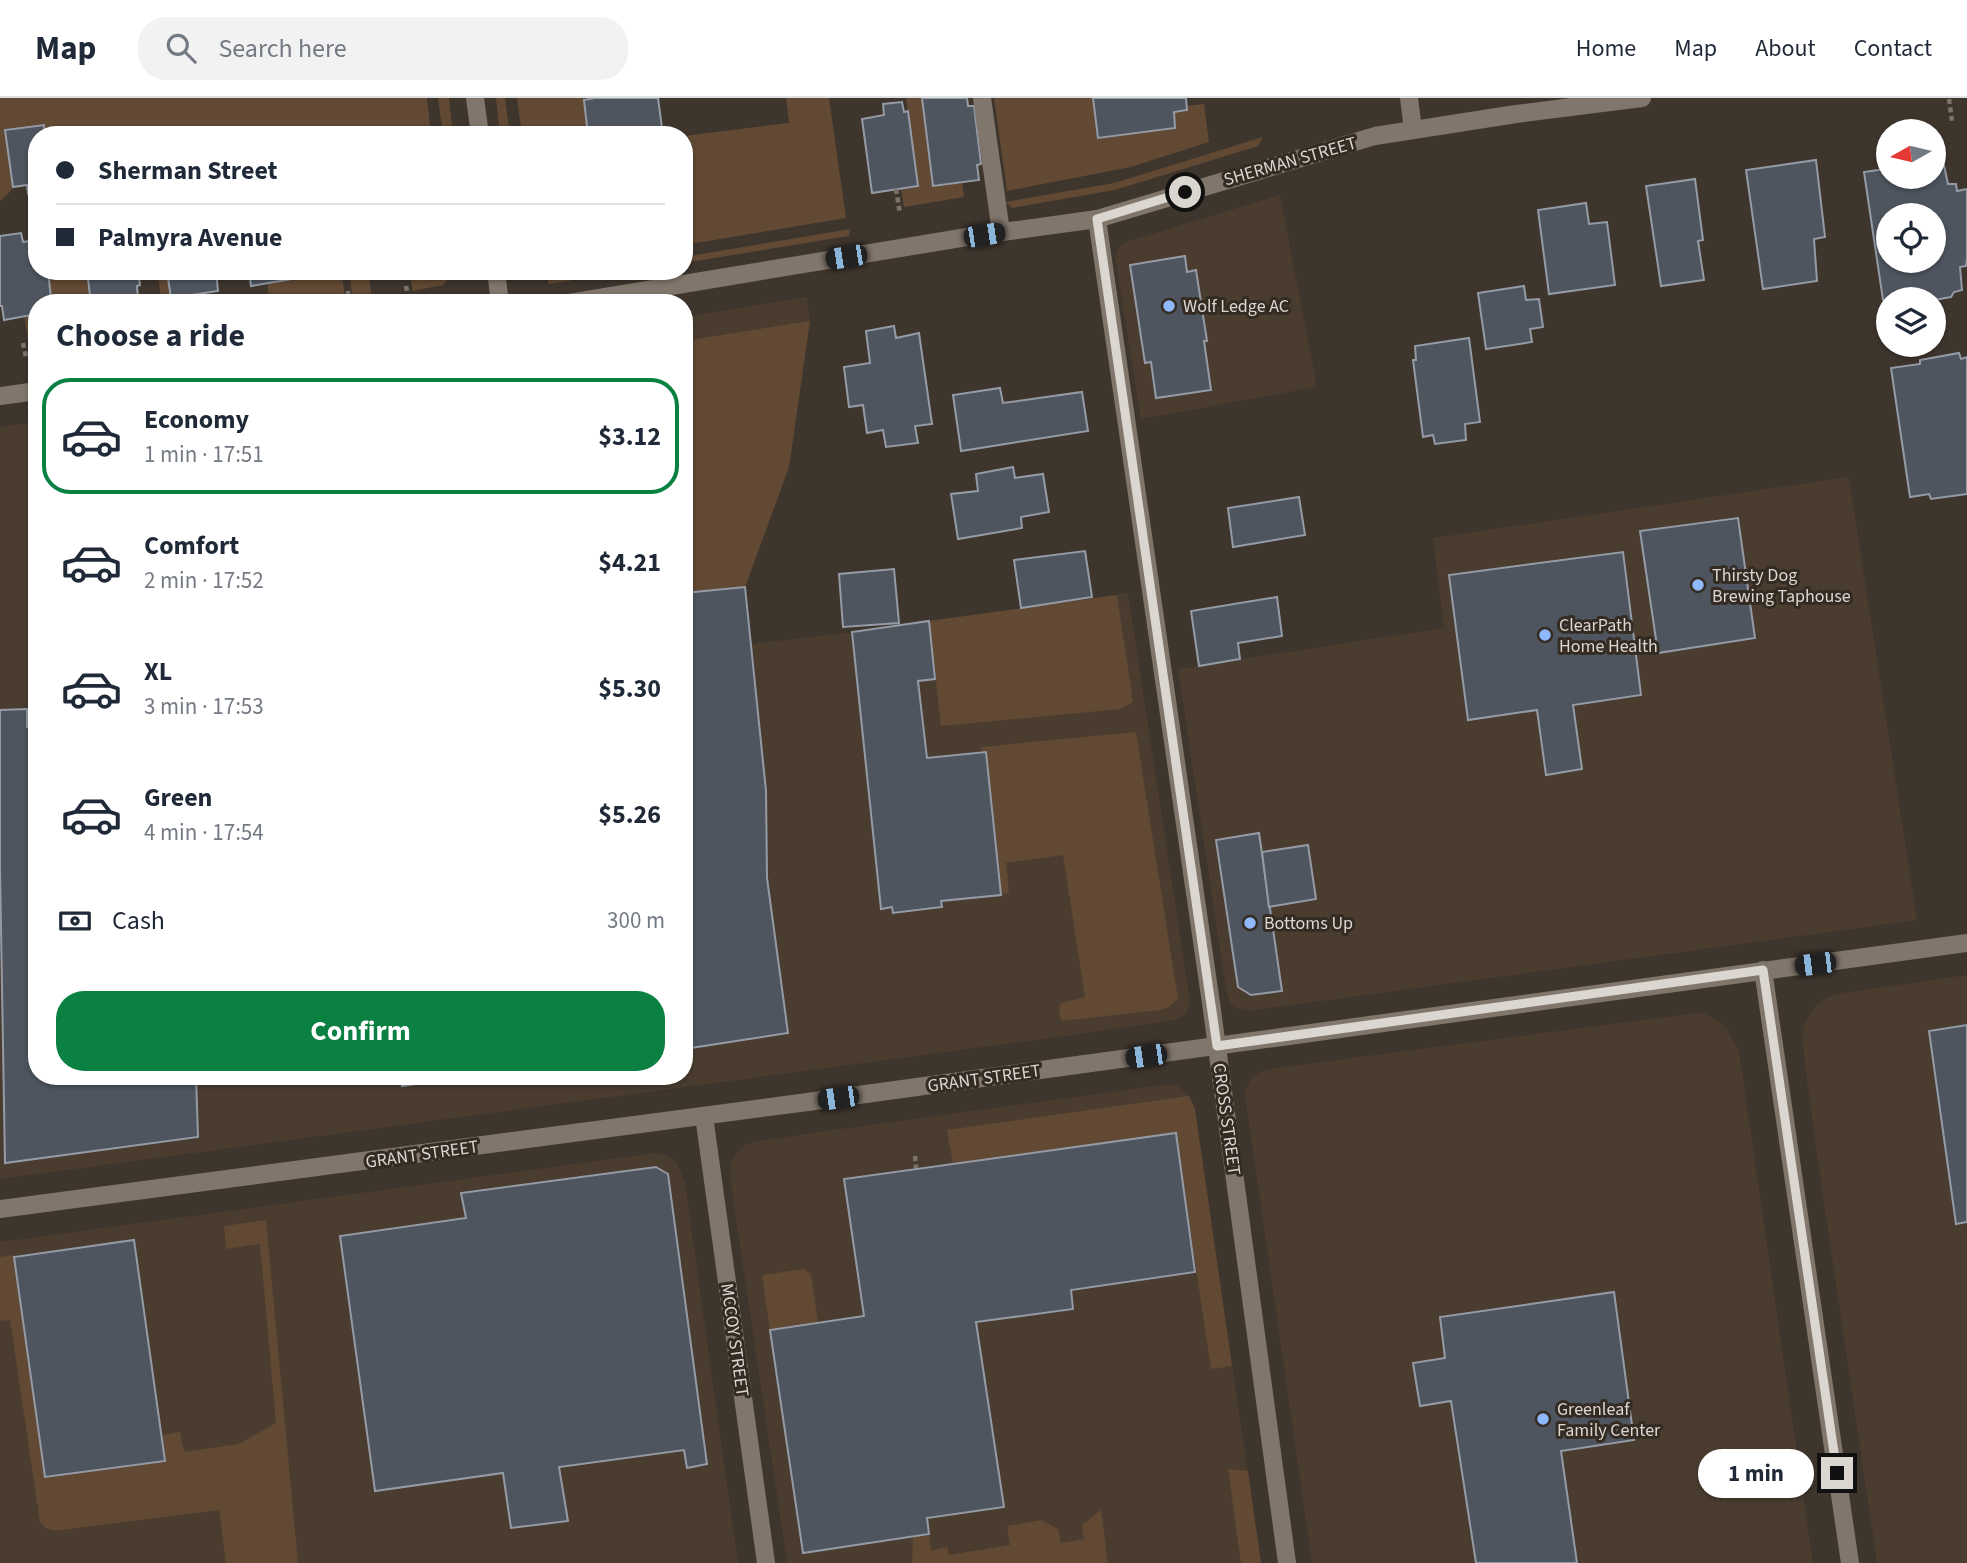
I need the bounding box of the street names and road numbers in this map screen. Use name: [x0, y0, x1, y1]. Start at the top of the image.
street label: SHERMAN STREET: [1221, 130, 1360, 192]
street label: GRANT STREET: [926, 1058, 1042, 1099]
street label: CROSS STREET: [1206, 1061, 1247, 1177]
street label: GRANT STREET: [364, 1134, 480, 1175]
street label: MCCOY STREET: [714, 1282, 755, 1399]

